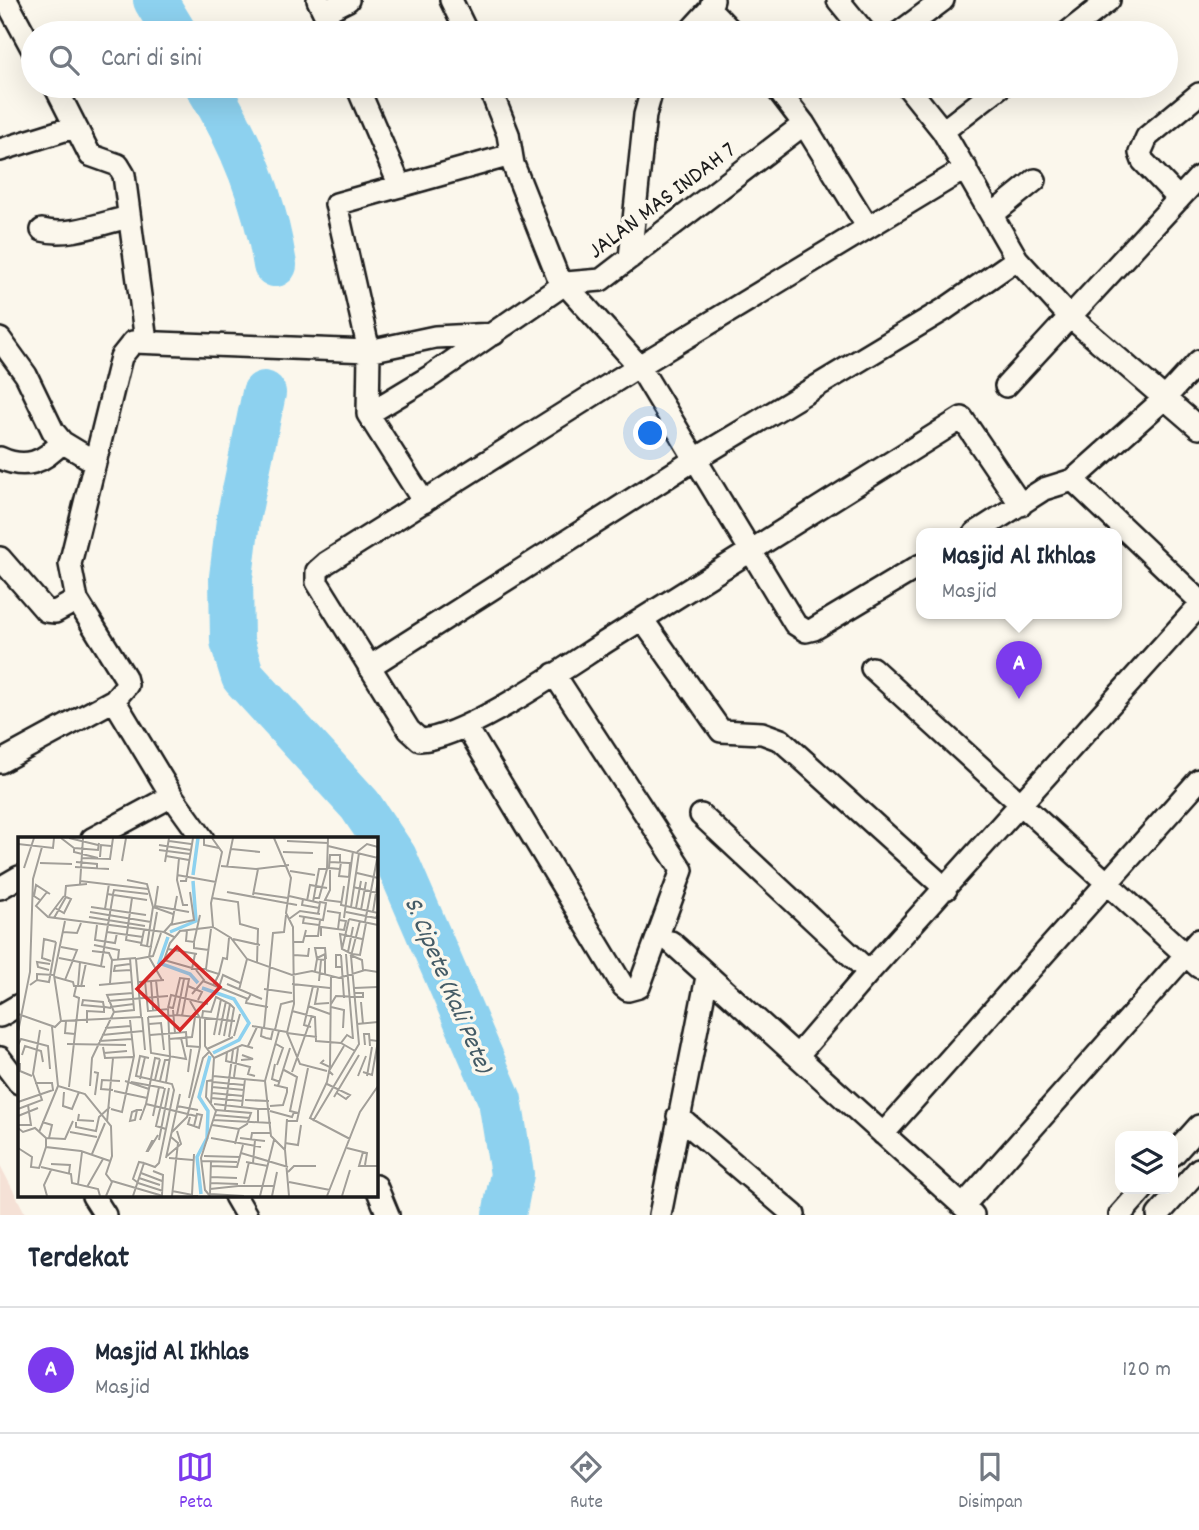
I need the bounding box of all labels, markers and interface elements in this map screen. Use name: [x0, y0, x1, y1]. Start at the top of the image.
search box: [21, 21, 1178, 98]
icon: search: [45, 41, 83, 79]
text: Cari di sini: [101, 41, 202, 78]
street label: JALAN MAS INDAH 7: [582, 135, 744, 268]
your location: [633, 416, 667, 450]
popup: [916, 528, 1122, 619]
text: Masjid Al Ikhlas: [942, 539, 1096, 576]
text: Masjid: [942, 576, 997, 609]
pin: A: [996, 641, 1042, 699]
inset map: [18, 837, 378, 1198]
water label: S. Cipete (Kali Pete): [393, 892, 501, 1080]
map controls: [1115, 1131, 1178, 1194]
button: layers: [1115, 1131, 1178, 1194]
text: Terdekat: [28, 1239, 129, 1282]
text: Masjid Al Ikhlas: [95, 1335, 249, 1372]
text: A: [45, 1354, 57, 1387]
text: 120 m: [1122, 1354, 1171, 1387]
text: Masjid: [95, 1372, 150, 1405]
tab: Peta: [176, 1448, 214, 1517]
tab: Rute: [567, 1448, 605, 1517]
tab: Disimpan: [958, 1448, 1023, 1517]

